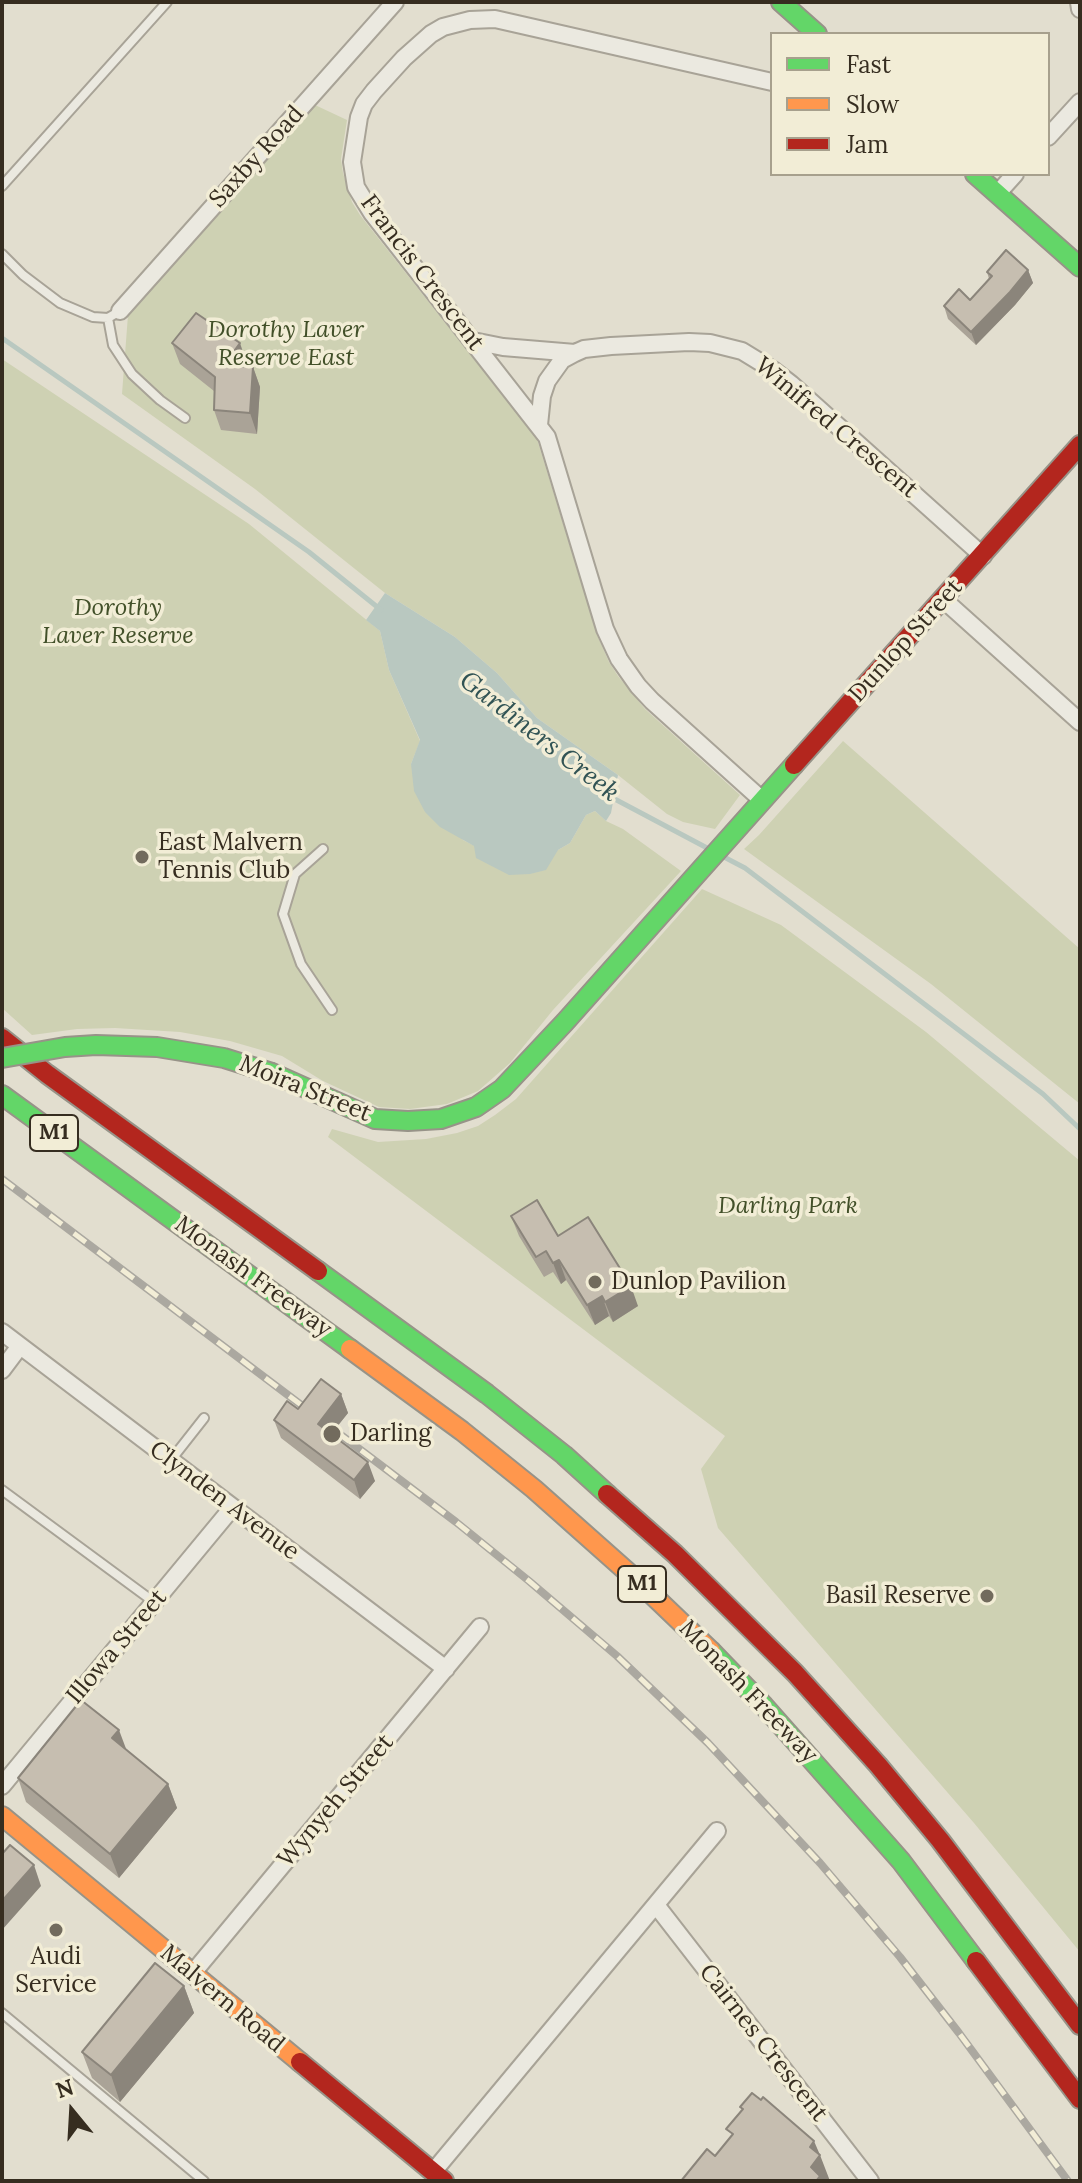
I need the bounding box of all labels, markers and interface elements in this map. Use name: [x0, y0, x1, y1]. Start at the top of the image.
legend: [770, 32, 1050, 176]
text: Fast: [846, 49, 891, 80]
text: Slow: [846, 89, 899, 120]
street label: Saxby Road: [204, 100, 310, 214]
text: Jam: [846, 129, 888, 160]
street label: Francis Crescent: [354, 189, 490, 357]
park label: Dorothy Laver Reserve East: [208, 316, 364, 372]
street label: Winifred Crescent: [749, 351, 923, 505]
street label: Dunlop Street: [843, 573, 969, 709]
park label: Dorothy Laver Reserve: [42, 594, 194, 650]
water label: Gardiners Creek: [453, 665, 625, 809]
place label: East Malvern Tennis Club: [158, 829, 303, 885]
marker: East Malvern Tennis Club: [133, 848, 151, 866]
street label: Moira Street: [235, 1049, 375, 1129]
road number: M1: [30, 1115, 78, 1151]
park label: Darling Park: [718, 1192, 858, 1220]
street label: Monash Freeway: [169, 1210, 337, 1344]
place label: Dunlop Pavilion: [611, 1268, 786, 1296]
marker: Dunlop Pavilion: [586, 1273, 604, 1291]
place label: Darling: [350, 1420, 432, 1448]
marker: Darling: [321, 1423, 343, 1445]
street label: Clynden Avenue: [143, 1435, 305, 1567]
road number: M1: [618, 1566, 666, 1602]
place label: Basil Reserve: [825, 1582, 971, 1610]
street label: Illowa Street: [61, 1584, 173, 1710]
marker: Basil Reserve: [978, 1587, 996, 1605]
street label: Monash Freeway: [673, 1615, 823, 1769]
street label: Wynyeh Street: [272, 1729, 400, 1873]
marker: Audi Service: [47, 1921, 65, 1939]
street label: Malvern Road: [154, 1939, 290, 2059]
place label: Audi Service: [15, 1943, 97, 1999]
street label: Cairnes Crescent: [693, 1959, 833, 2127]
north arrow: [32, 2071, 112, 2151]
text: N: [52, 2072, 77, 2104]

